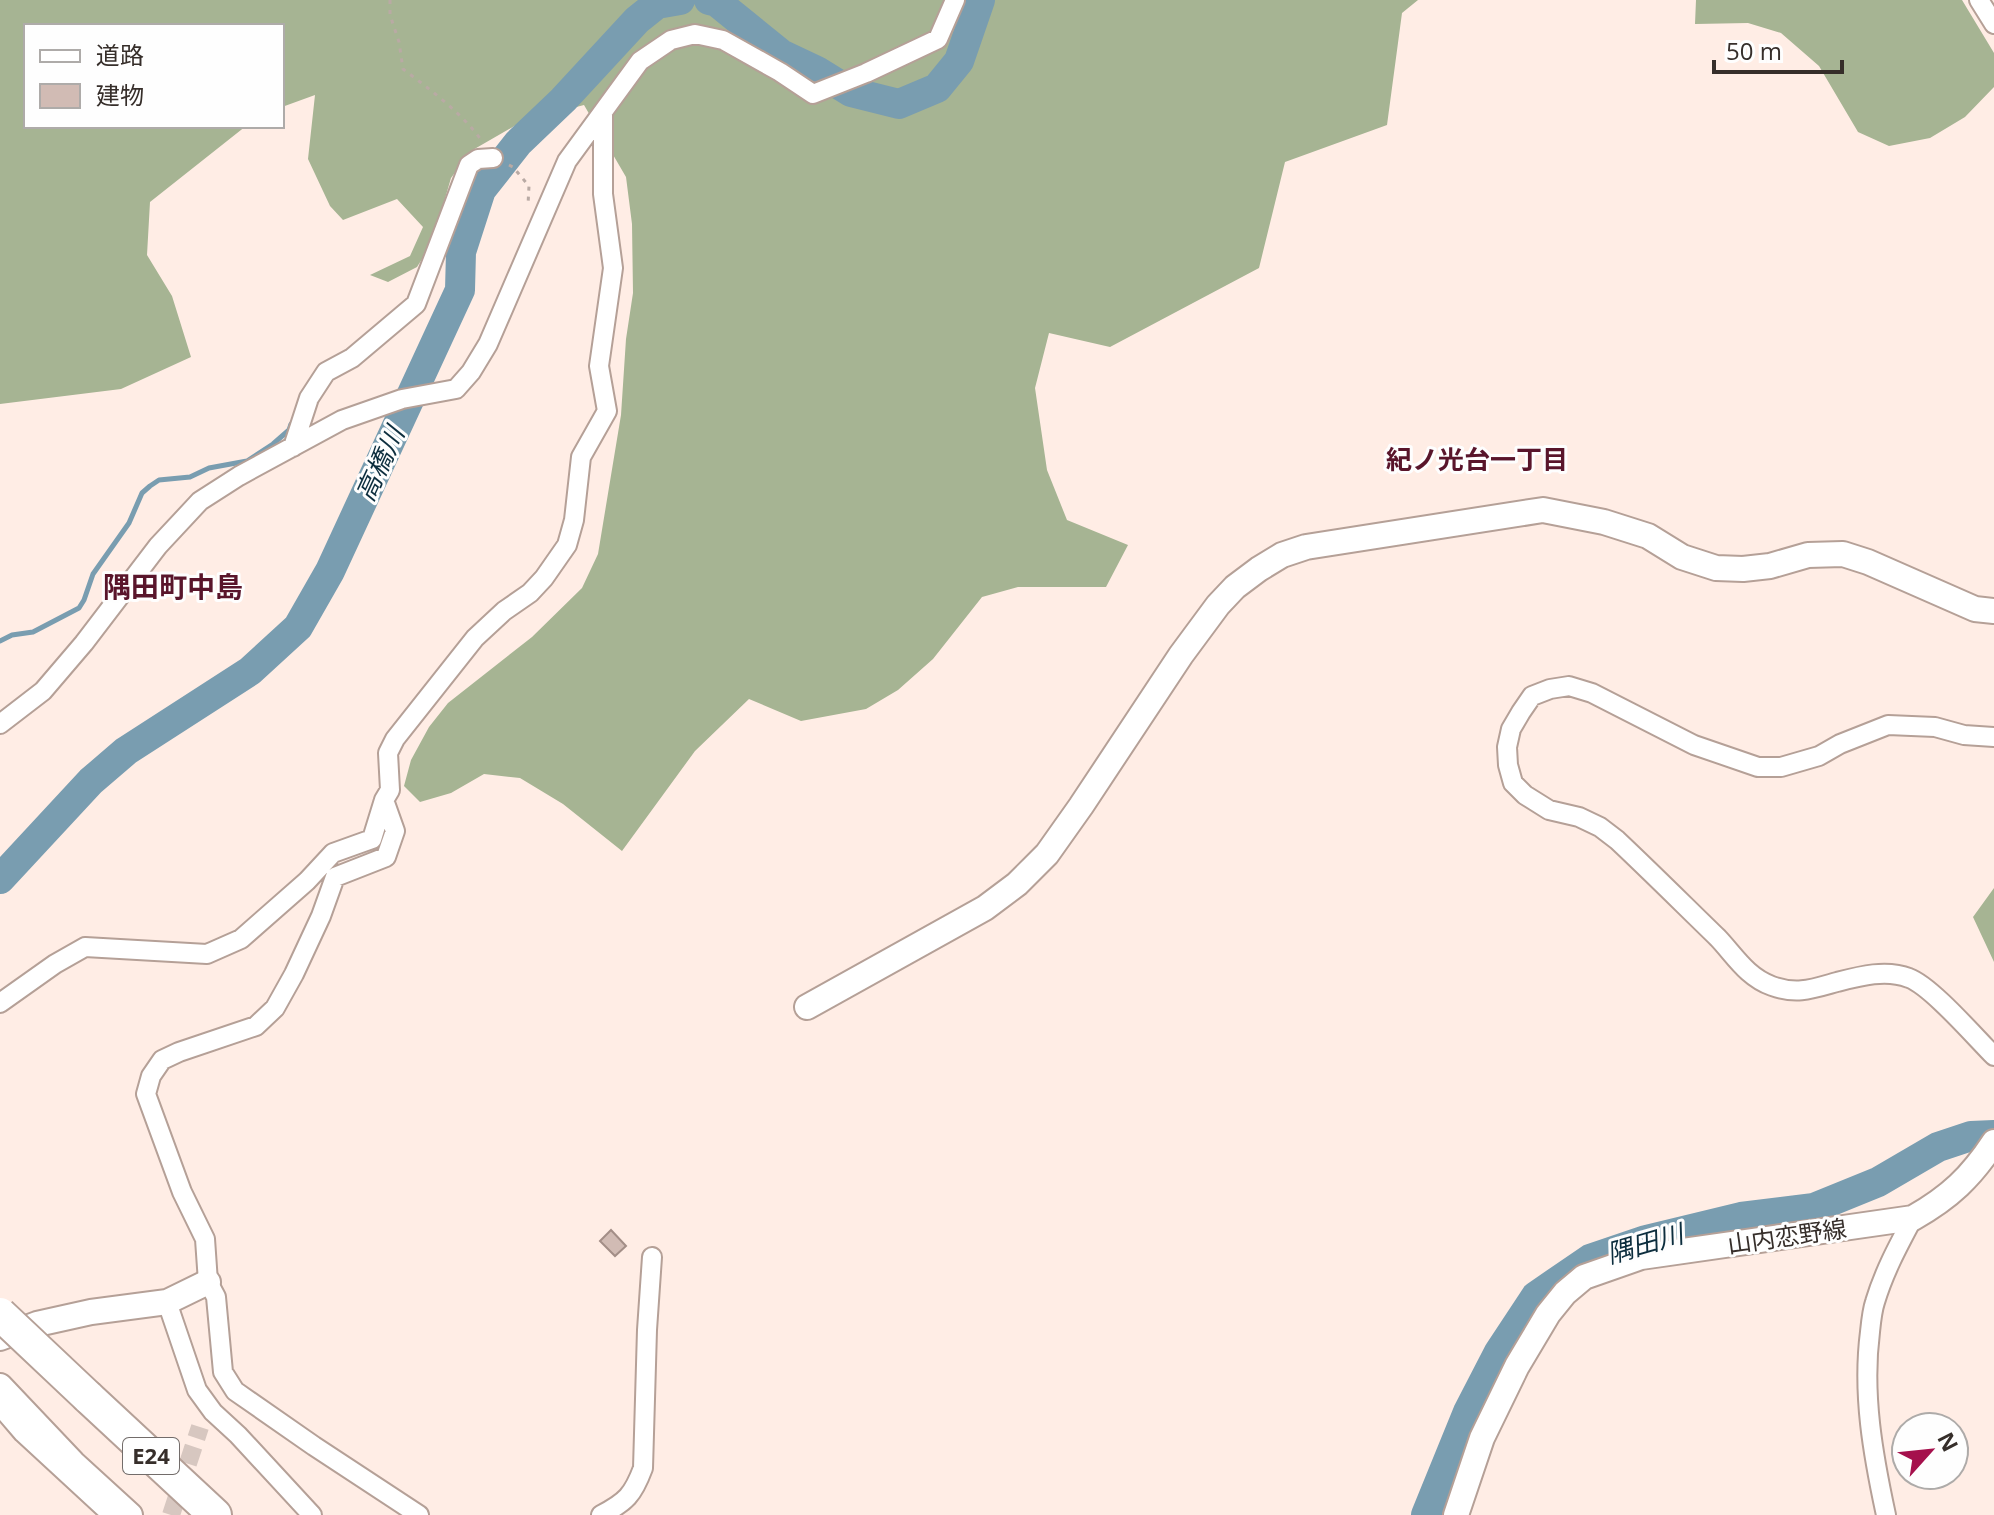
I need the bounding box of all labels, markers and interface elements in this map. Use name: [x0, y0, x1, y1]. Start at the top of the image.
legend: [24, 24, 284, 128]
scale bar: [1714, 24, 1842, 74]
text: 50 m: [1726, 34, 1782, 67]
text: 道路: [96, 38, 144, 71]
text: 建物: [96, 78, 144, 111]
water label: 高橋川: [346, 418, 413, 507]
district label: 紀ノ光台一丁目: [1386, 441, 1568, 477]
district label: 隅田町中島: [103, 567, 243, 605]
street label: 山内恋野線: [1725, 1211, 1849, 1260]
water label: 隅田川: [1602, 1214, 1690, 1271]
north arrow: [1890, 1411, 1970, 1491]
text: N: [1931, 1427, 1966, 1456]
road number: E24: [123, 1438, 179, 1474]

